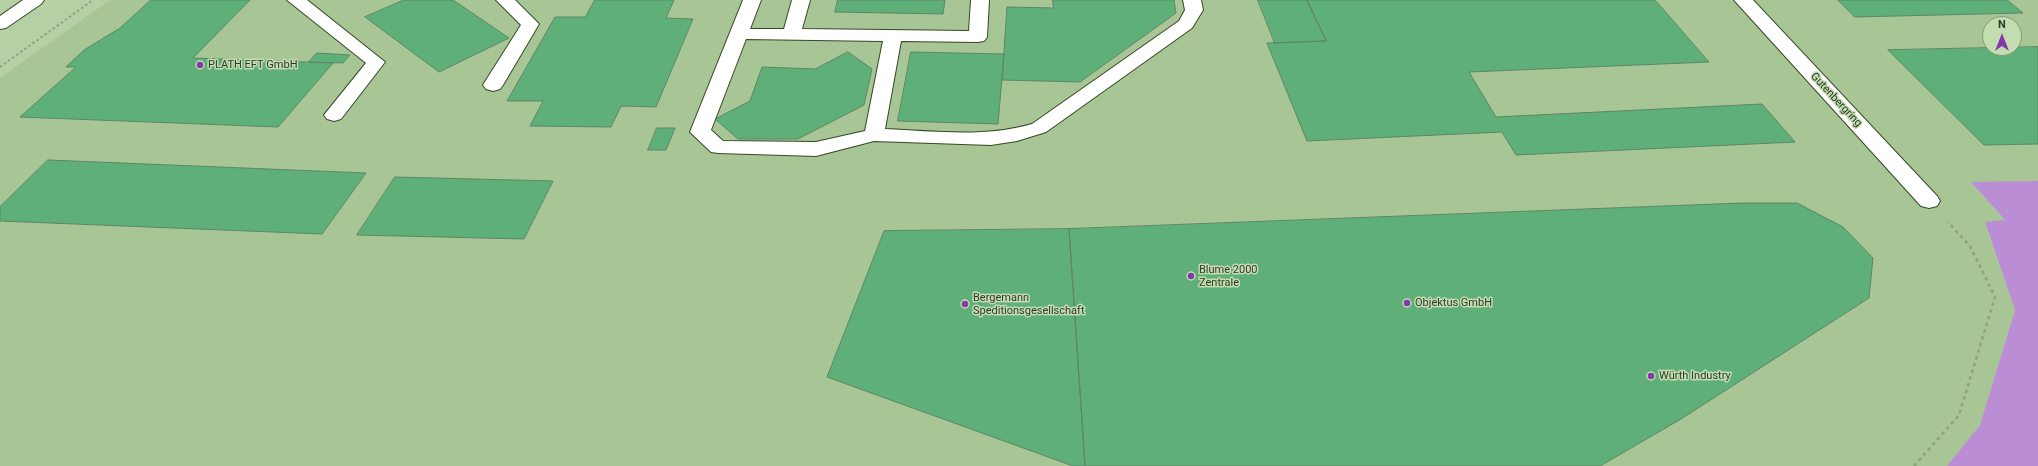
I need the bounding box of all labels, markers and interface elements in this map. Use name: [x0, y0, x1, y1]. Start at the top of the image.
north arrow: [1982, 16, 2022, 56]
text: N: [1998, 18, 2006, 31]
place label: PLATH EFT GmbH: [208, 58, 297, 72]
marker: PLATH EFT GmbH: [195, 60, 205, 70]
street label: Gutenbergring: [1807, 70, 1865, 130]
place label: Blume 2000 Zentrale: [1199, 263, 1258, 289]
marker: Blume 2000 Zentrale: [1186, 271, 1196, 281]
place label: Bergemann Speditionsgesellschaft: [973, 291, 1084, 317]
place label: Objektus GmbH: [1415, 296, 1492, 310]
marker: Objektus GmbH: [1402, 298, 1412, 308]
marker: Bergemann Speditionsgesellschaft: [960, 299, 970, 309]
place label: Würth Industry: [1659, 369, 1731, 383]
marker: Würth Industry: [1646, 371, 1656, 381]

